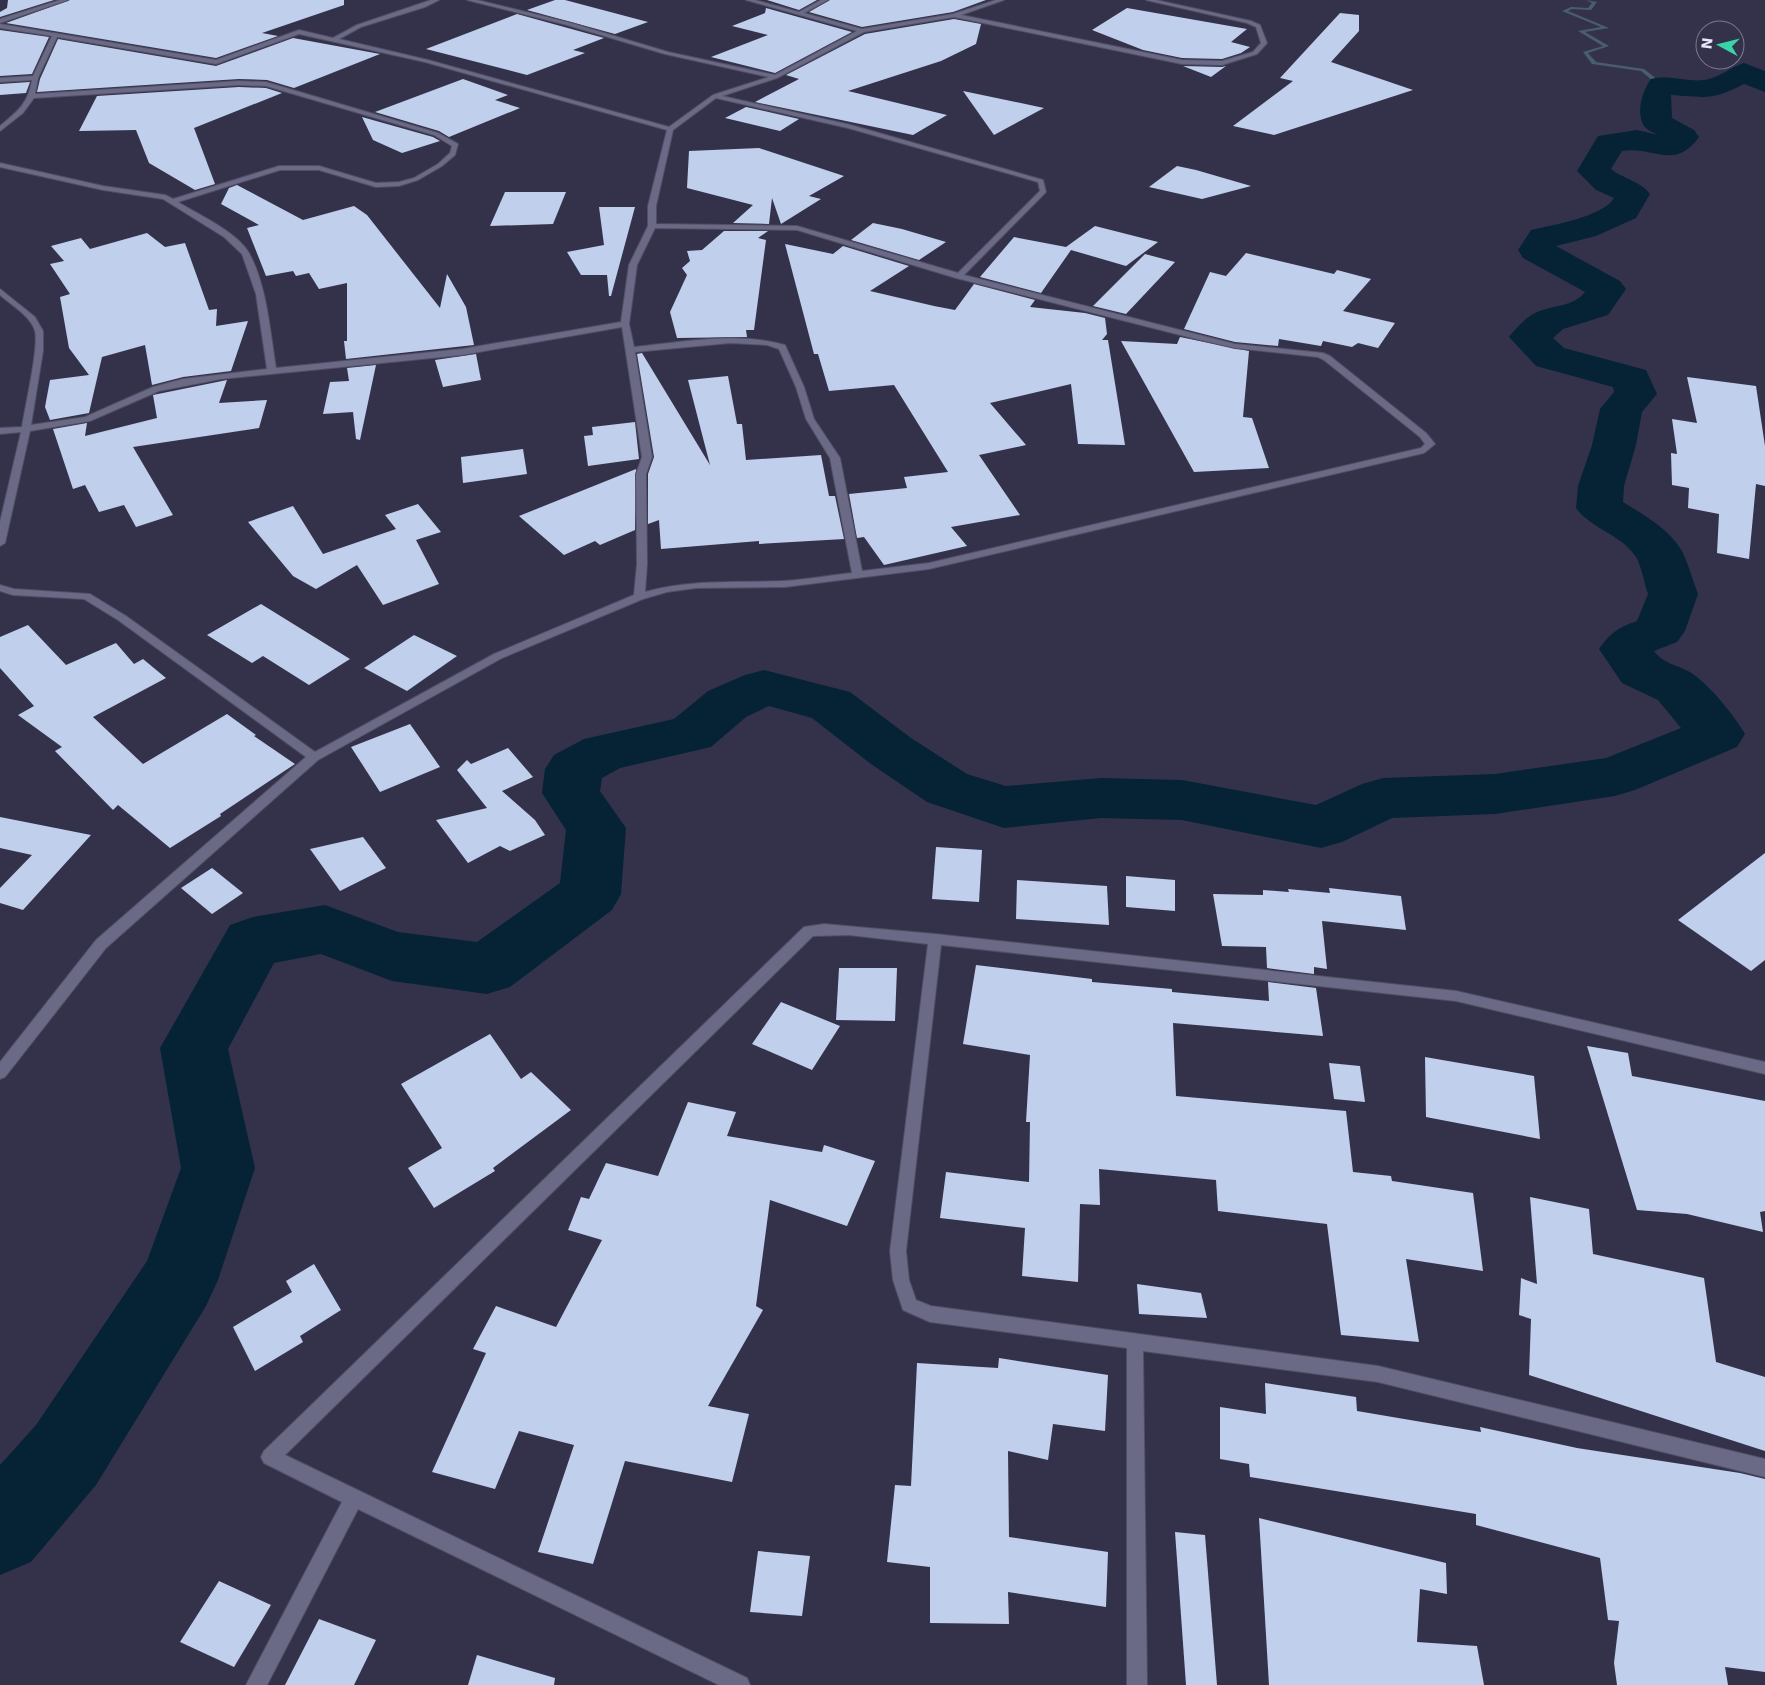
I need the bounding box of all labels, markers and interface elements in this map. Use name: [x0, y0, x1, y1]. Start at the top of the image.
north arrow: [1695, 20, 1745, 70]
text: N: [1698, 37, 1716, 50]

